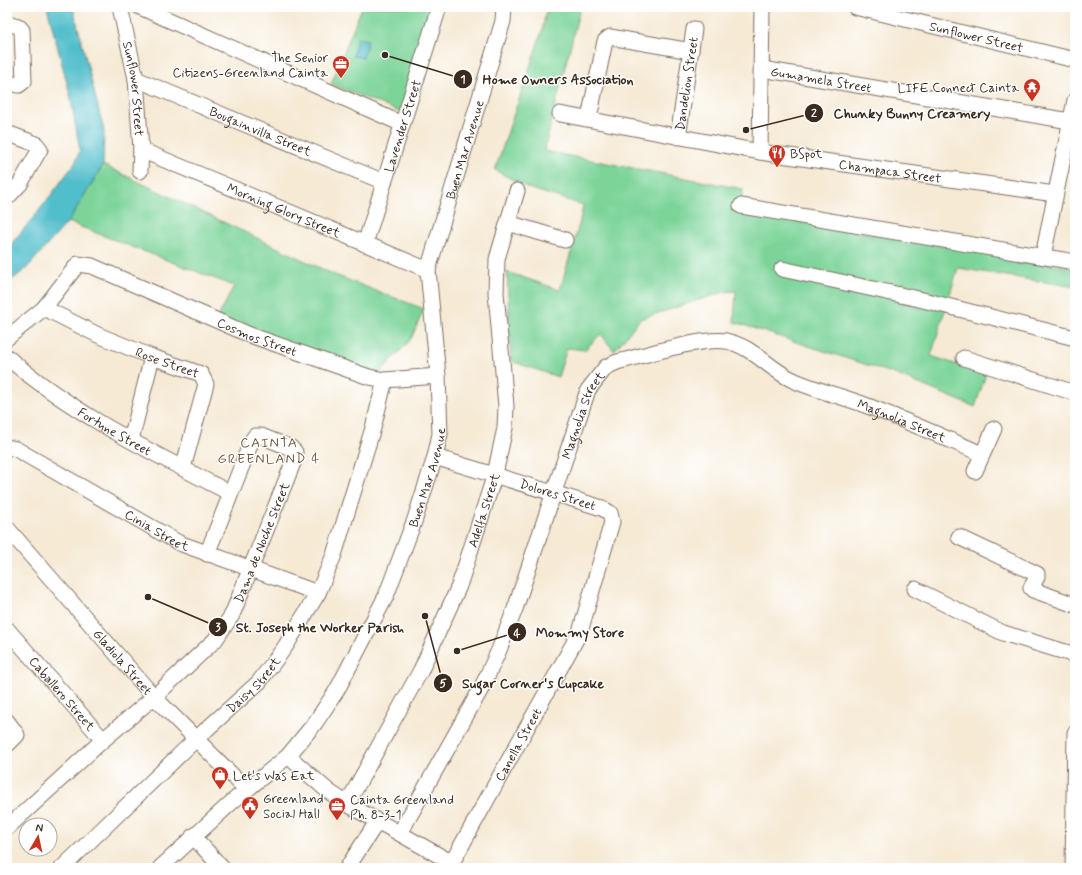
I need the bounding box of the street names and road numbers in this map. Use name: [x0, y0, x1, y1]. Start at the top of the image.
street label: Sunflower Street: [928, 18, 1025, 57]
street label: Dandelion Street: [672, 36, 703, 132]
street label: Sunflower Street: [118, 40, 147, 137]
street label: Gumamela Street: [769, 64, 873, 97]
street label: Lavender Street: [381, 78, 426, 174]
street label: Buen Mar Avenue: [443, 98, 489, 201]
street label: Bougainvilla Street: [207, 103, 314, 161]
street label: Champaca Street: [838, 156, 942, 188]
street label: Morning Glory Street: [224, 180, 343, 243]
street label: Cosmos Street: [214, 315, 299, 361]
street label: Rose Street: [133, 344, 201, 383]
street label: Magnolia Street: [559, 368, 610, 462]
street label: Magnolia Street: [855, 396, 949, 447]
street label: Fortune Street: [74, 404, 154, 460]
street label: Buen Mar Avenue: [406, 428, 450, 530]
street label: Adelfa Street: [465, 471, 505, 550]
street label: Dolores Street: [518, 476, 598, 515]
street label: Dama de Noche Street: [231, 480, 294, 605]
street label: Cinia Street: [121, 506, 191, 556]
street label: Gladiola Street: [89, 626, 155, 699]
street label: Caballero Street: [25, 653, 99, 735]
street label: Daisy Street: [223, 654, 285, 717]
street label: Canella Street: [492, 705, 546, 785]

